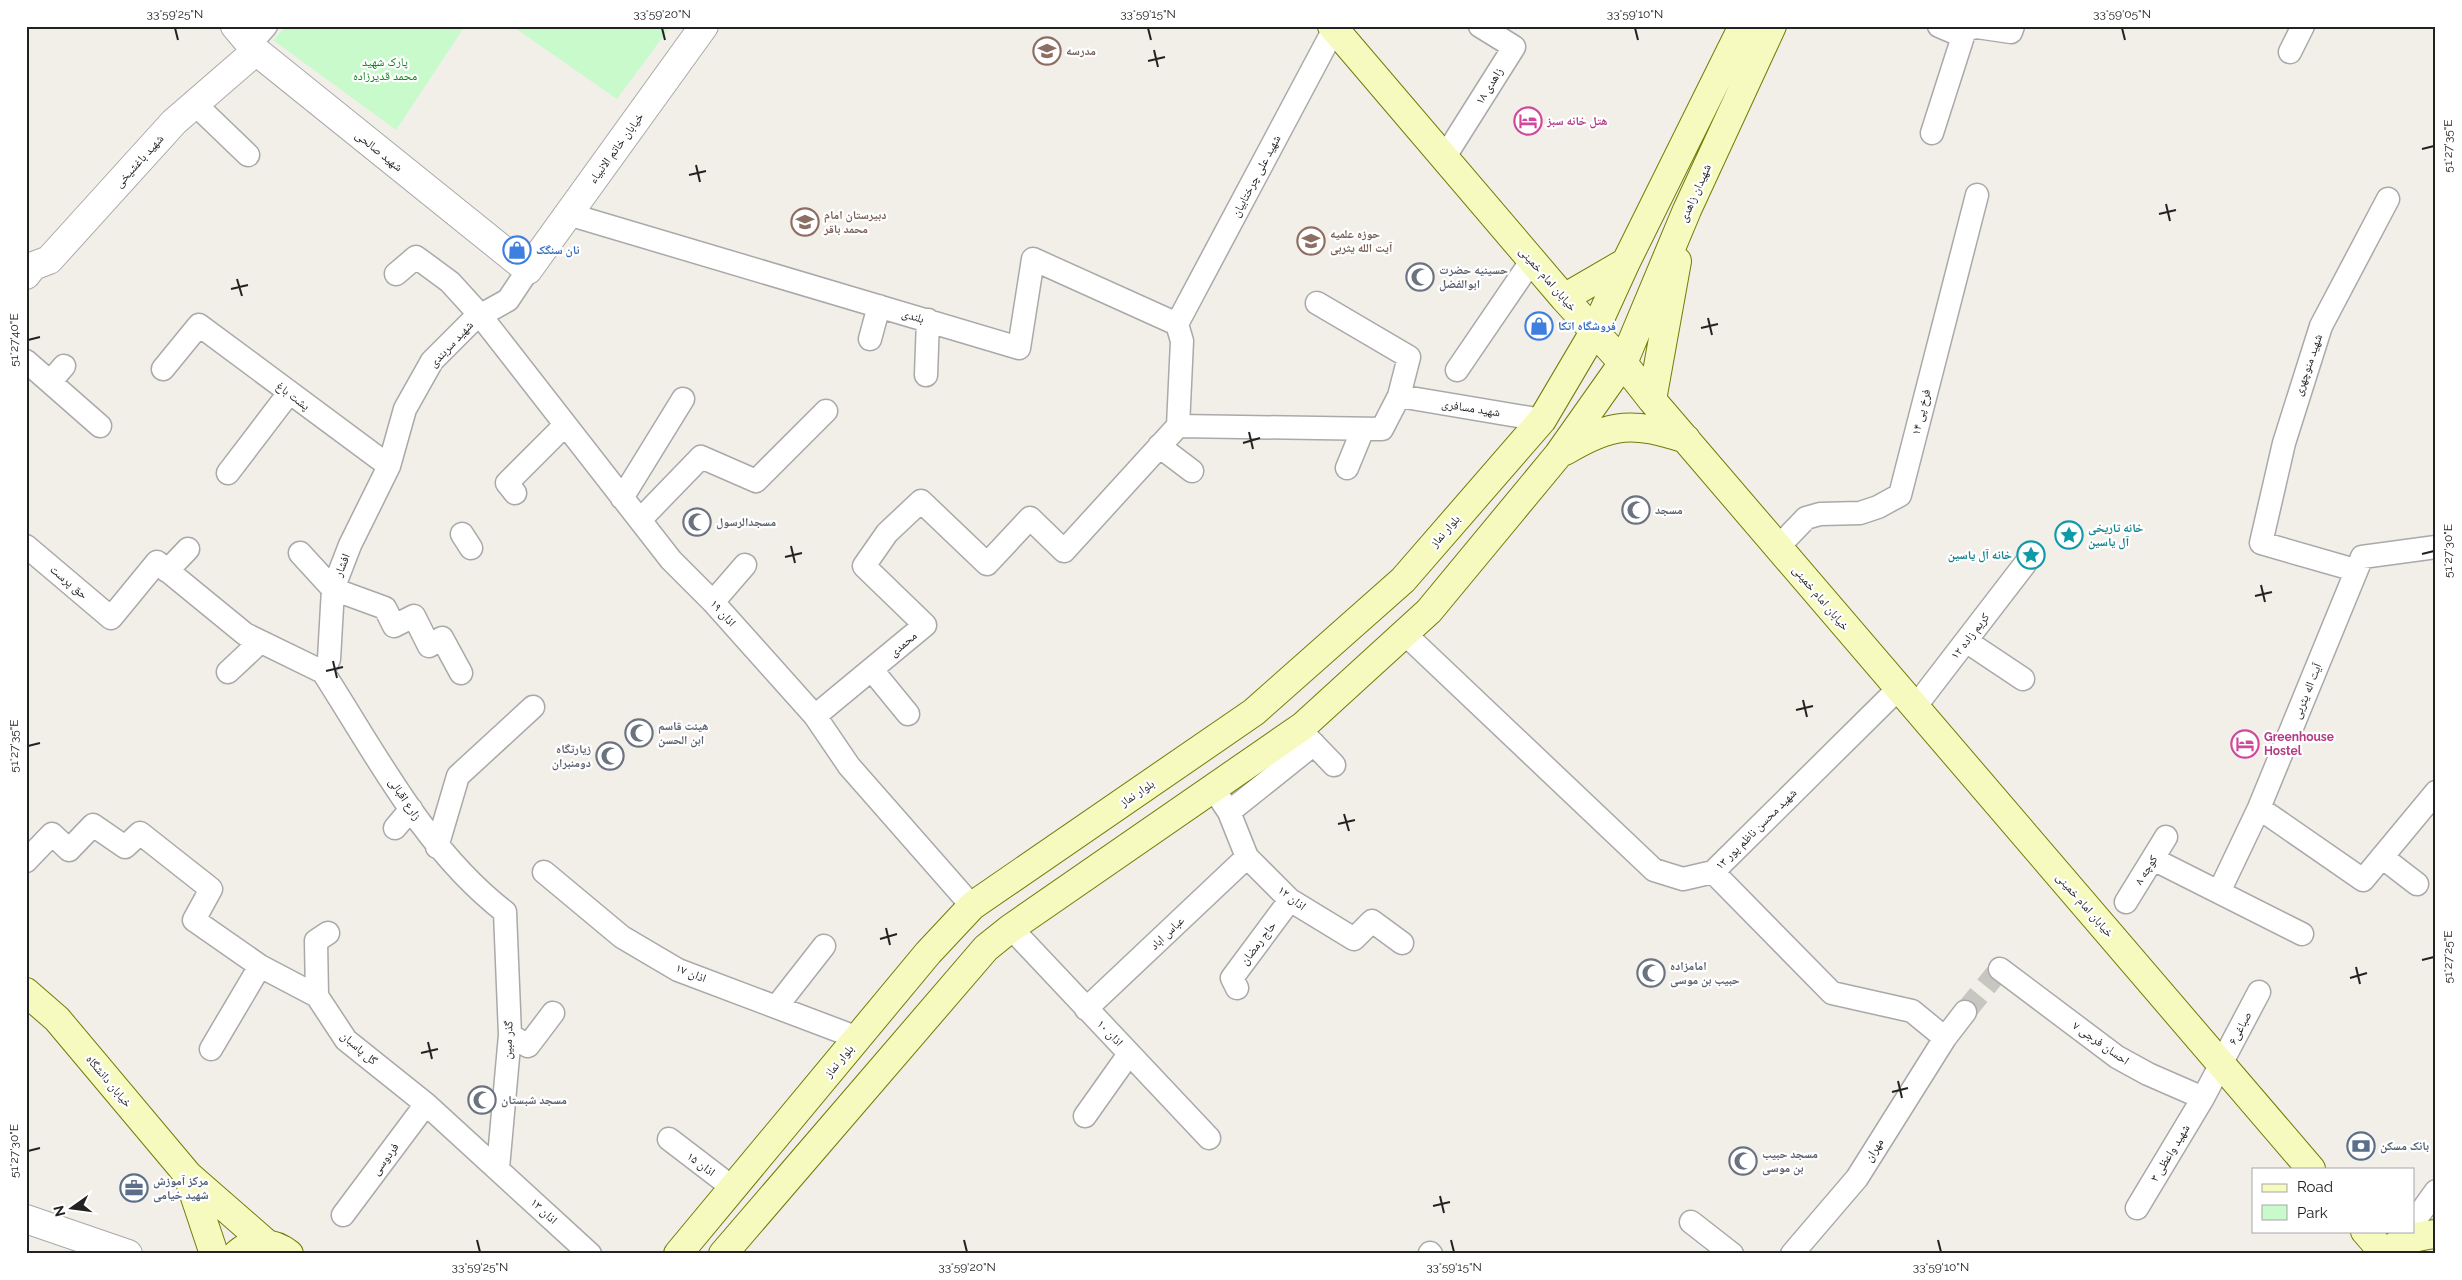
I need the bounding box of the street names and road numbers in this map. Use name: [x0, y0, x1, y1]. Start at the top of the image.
street label: زاهدی ۱۸: [1472, 65, 1506, 107]
street label: خیابان خاتم الانبیاء: [586, 110, 647, 187]
street label: شهید صالحی: [352, 128, 406, 175]
street label: شهید باغشیخی: [112, 132, 167, 191]
street label: شهید علی چرختابیان: [1228, 132, 1284, 220]
street label: شهیدان زاهدی: [1676, 162, 1714, 224]
street label: خیابان امام خمینی: [1516, 244, 1580, 315]
street label: بلندی: [900, 306, 926, 326]
street label: شهید سربندی: [426, 318, 476, 370]
street label: شهید منوچهری: [2291, 332, 2325, 398]
street label: پشت باغ: [273, 379, 313, 414]
street label: فرخ پی ۱۴: [1909, 388, 1934, 436]
street label: شهید مسافری: [1441, 396, 1501, 420]
street label: بلوار نماز: [1426, 512, 1463, 551]
street label: افشار: [331, 551, 353, 579]
street label: حق پرست: [47, 562, 91, 602]
street label: خیابان امام خمینی: [1789, 563, 1852, 634]
street label: اذان ۱۹: [707, 597, 739, 630]
street label: کریم زاده ۱۲: [1948, 610, 1993, 662]
street label: محمدی: [886, 629, 920, 659]
street label: آیت اله یثربی: [2290, 660, 2325, 721]
street label: زارع اقبالی: [385, 775, 424, 824]
street label: بلوار نماز: [1116, 776, 1157, 810]
street label: شهید محسن ناظم پور ۱۳: [1713, 785, 1800, 873]
street label: کوچه ۸: [2132, 853, 2160, 887]
street label: خیابان امام خمینی: [2053, 870, 2117, 941]
street label: اذان ۱۲: [1275, 883, 1309, 913]
street label: عباس اباد: [1147, 913, 1187, 953]
street label: حاج رمضان: [1237, 918, 1279, 968]
street label: اذان ۱۷: [674, 961, 708, 985]
street label: صباغی۶: [2225, 1009, 2255, 1047]
street label: اذان ۱۰: [1094, 1017, 1126, 1049]
street label: احسان فرجی ۷: [2070, 1018, 2132, 1068]
street label: گذر مبین: [500, 1020, 516, 1060]
street label: گل پاسبان: [338, 1028, 380, 1068]
street label: بلوار نماز: [821, 1042, 857, 1081]
street label: خیابان دانشگاه: [83, 1052, 135, 1111]
street label: شهید واعظی ۳: [2147, 1122, 2193, 1184]
street label: مهران: [1861, 1136, 1887, 1164]
street label: فردوسی: [368, 1140, 402, 1178]
street label: اذان ۱۵: [684, 1149, 718, 1179]
street label: اذان ۱۳: [528, 1195, 560, 1227]

